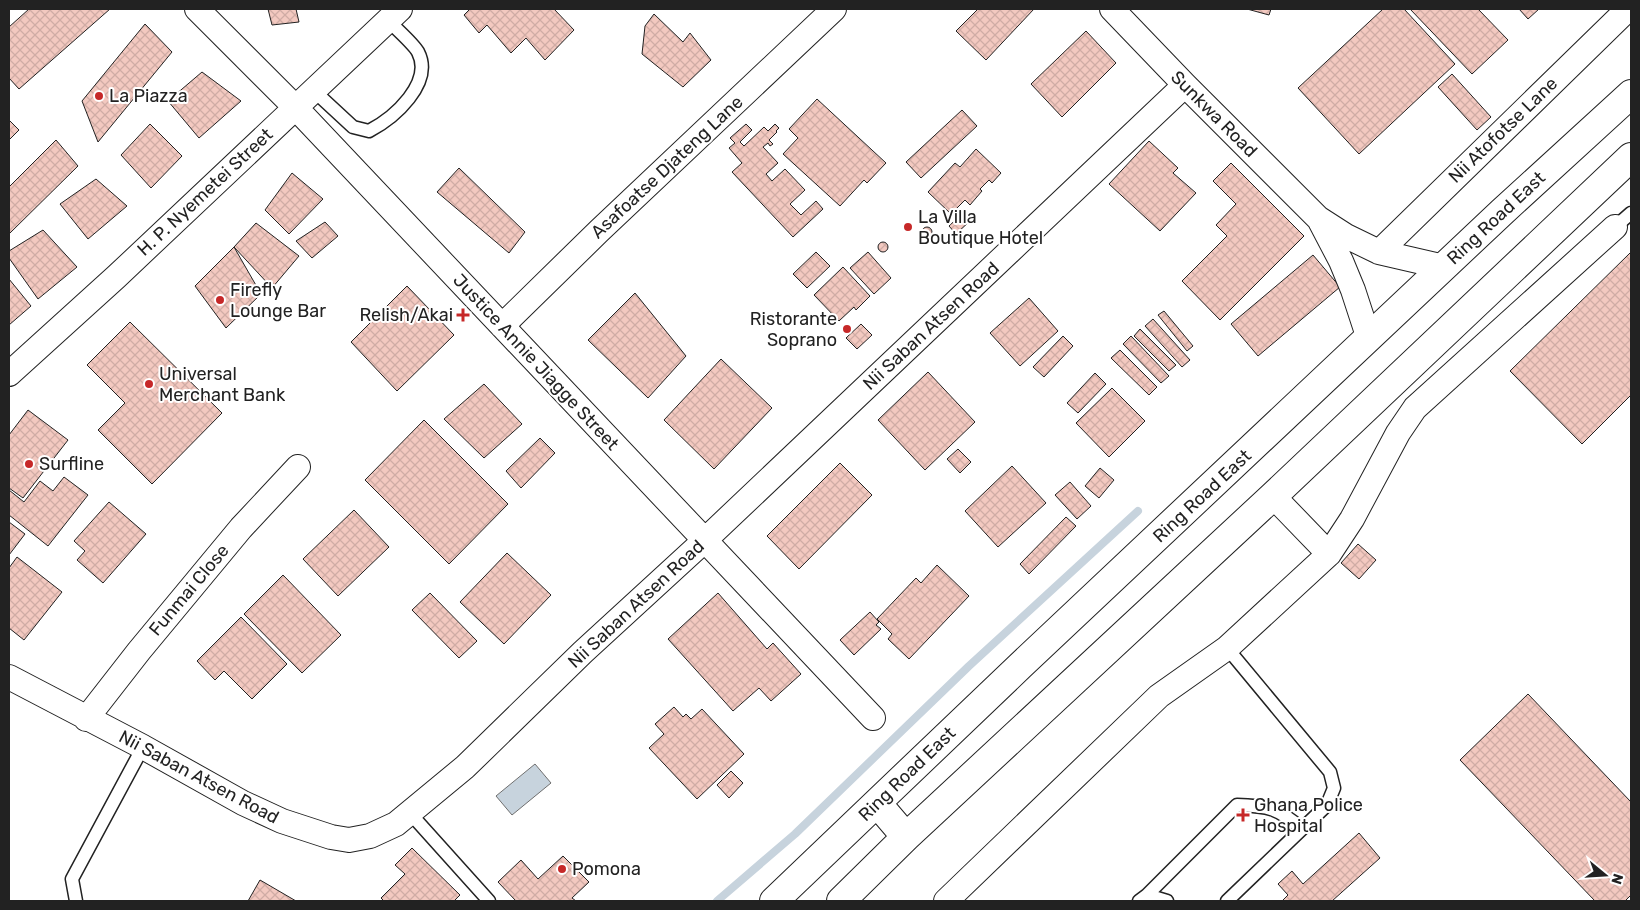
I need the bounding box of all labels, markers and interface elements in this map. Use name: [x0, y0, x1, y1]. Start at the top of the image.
street label: Sunkwa Road: [1166, 66, 1262, 162]
street label: Nii Atofotse Lane: [1444, 73, 1562, 187]
place label: La Piazza: [109, 85, 188, 107]
marker: La Piazza: [93, 90, 105, 102]
street label: Asafoatse Djateng Lane: [586, 91, 748, 243]
street label: H. P. Nyemetei Street: [133, 124, 277, 260]
street label: Ring Road East: [1442, 167, 1550, 269]
place label: La Villa Boutique Hotel: [918, 206, 1043, 249]
marker: La Villa Boutique Hotel: [902, 221, 914, 233]
street label: Nii Saban Atsen Road: [858, 257, 1004, 395]
street label: Justice Annie Jiagge Street: [448, 269, 624, 455]
place label: Firefly Lounge Bar: [230, 279, 326, 322]
marker: Firefly Lounge Bar: [214, 294, 226, 306]
place label: Relish/Akai: [359, 304, 453, 326]
place label: Ristorante Soprano: [750, 308, 837, 351]
marker: Relish/Akai: [457, 309, 469, 321]
marker: Ristorante Soprano: [841, 323, 853, 335]
place label: Universal Merchant Bank: [159, 363, 286, 406]
marker: Universal Merchant Bank: [143, 378, 155, 390]
street label: Ring Road East: [1148, 445, 1256, 547]
place label: Surfline: [39, 453, 104, 475]
marker: Surfline: [23, 458, 35, 470]
street label: Nii Saban Atsen Road: [563, 535, 709, 673]
street label: Funmai Close: [144, 540, 234, 640]
street label: Ring Road East: [854, 722, 960, 826]
street label: Nii Saban Atsen Road: [115, 725, 283, 829]
place label: Ghana Police Hospital: [1254, 794, 1363, 837]
marker: Ghana Police Hospital: [1236, 808, 1250, 822]
north arrow: [1580, 850, 1630, 900]
place label: Pomona: [572, 858, 641, 880]
marker: Pomona: [556, 863, 568, 875]
text: N: [1607, 871, 1627, 886]

